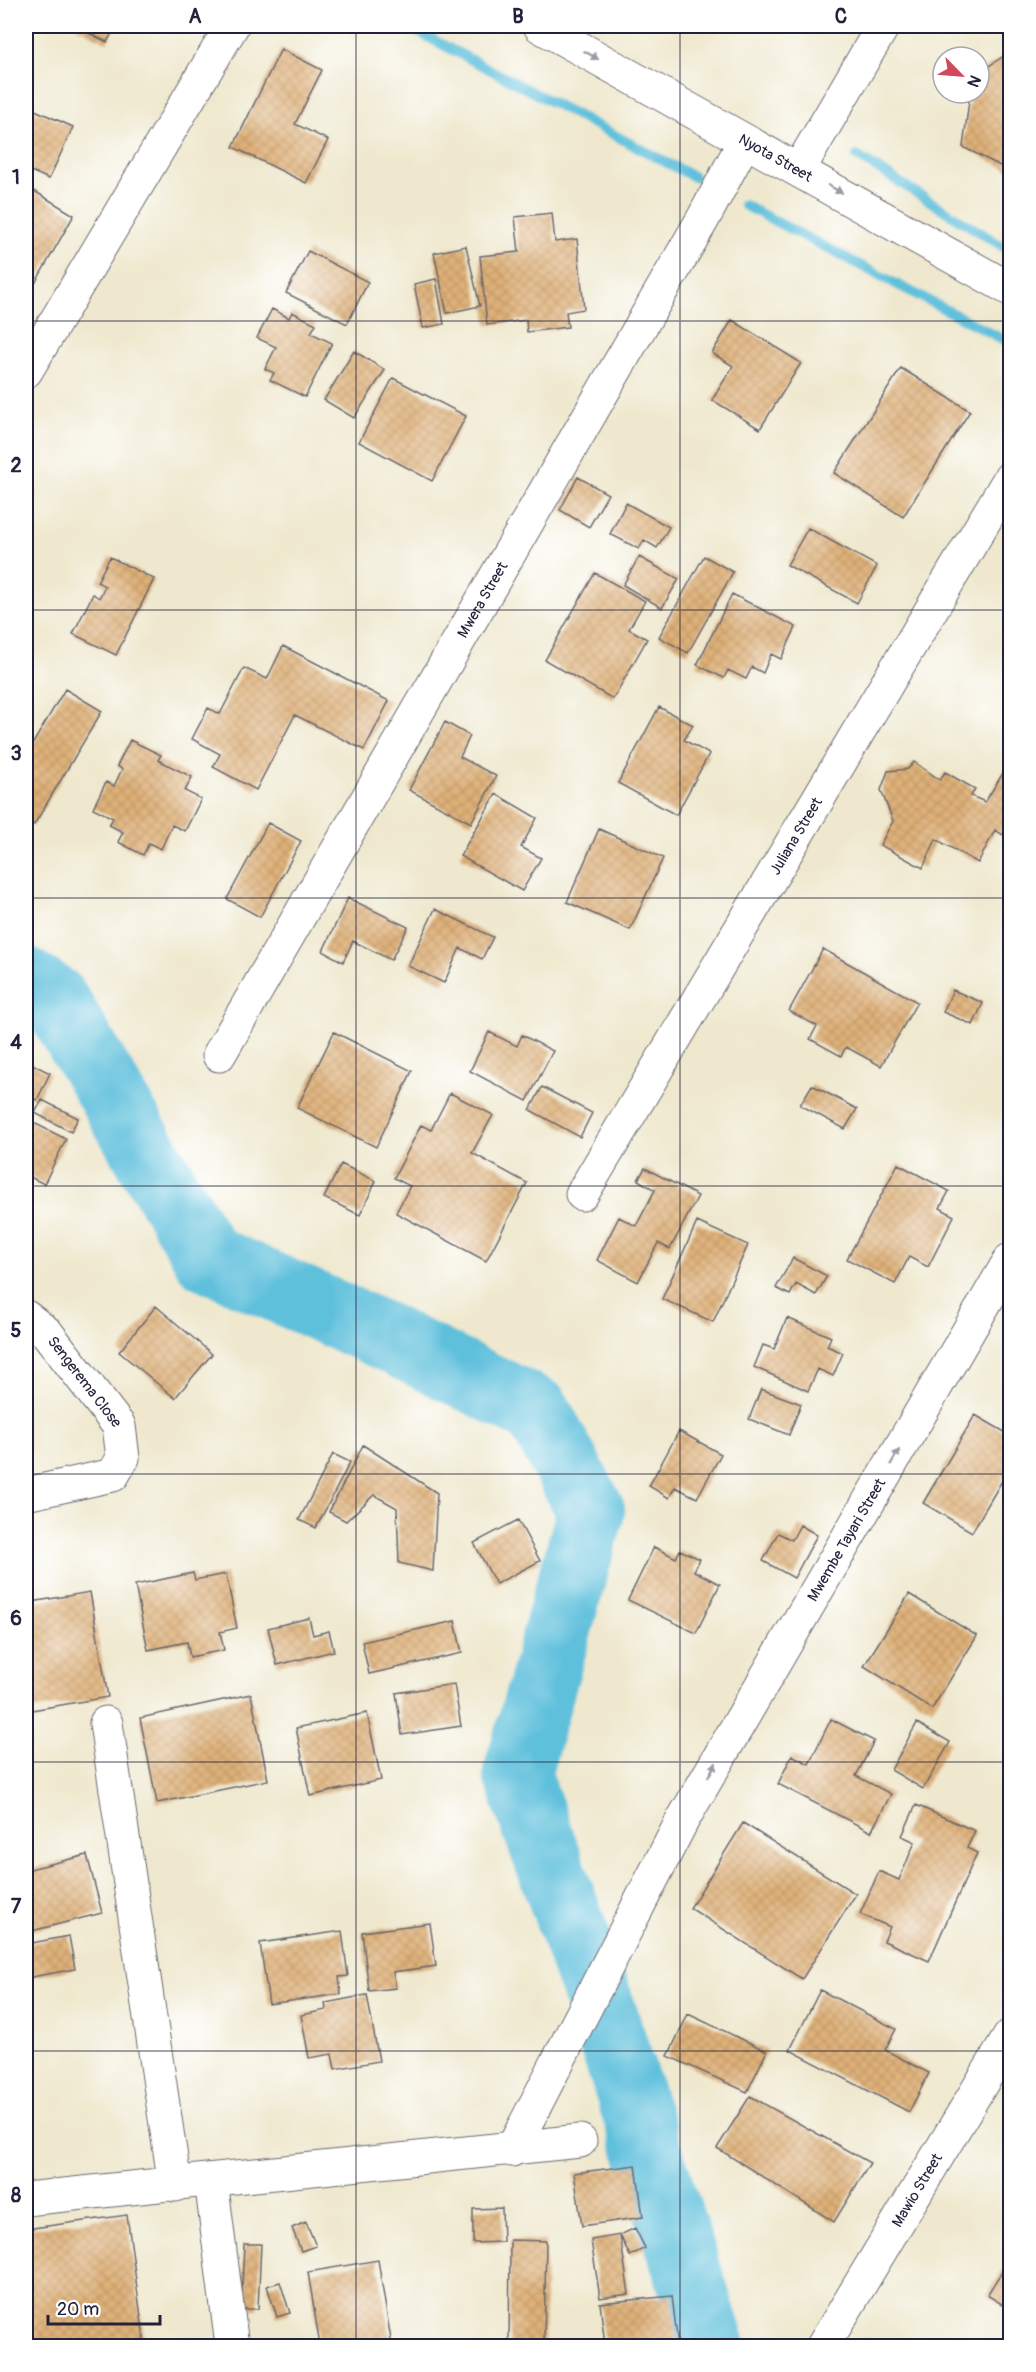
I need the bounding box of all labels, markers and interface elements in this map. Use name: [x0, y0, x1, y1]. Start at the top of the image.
text: A: [189, 4, 202, 29]
text: B: [512, 4, 524, 29]
text: C: [835, 4, 847, 29]
north arrow: [931, 45, 991, 105]
one-way arrow: [582, 49, 599, 59]
text: N: [962, 72, 985, 90]
street label: Nyota Street: [735, 130, 817, 187]
text: 1: [12, 165, 20, 190]
one-way arrow: [827, 184, 843, 195]
text: 2: [10, 453, 22, 478]
street label: Mwera Street: [453, 558, 512, 641]
text: 3: [10, 741, 22, 766]
street label: Juliana Street: [765, 793, 827, 878]
text: 4: [10, 1030, 22, 1055]
text: 5: [11, 1318, 22, 1343]
street label: Sengerema Close: [43, 1332, 126, 1432]
one-way arrow: [890, 1448, 900, 1465]
street label: Mwembe Tayari Street: [803, 1474, 890, 1605]
text: 6: [10, 1606, 22, 1631]
one-way arrow: [706, 1762, 717, 1778]
text: 7: [11, 1894, 22, 1919]
street label: Mawio Street: [888, 2149, 947, 2230]
text: 8: [11, 2183, 21, 2208]
scale bar: [48, 2288, 160, 2326]
text: 20 m: [57, 2298, 99, 2321]

